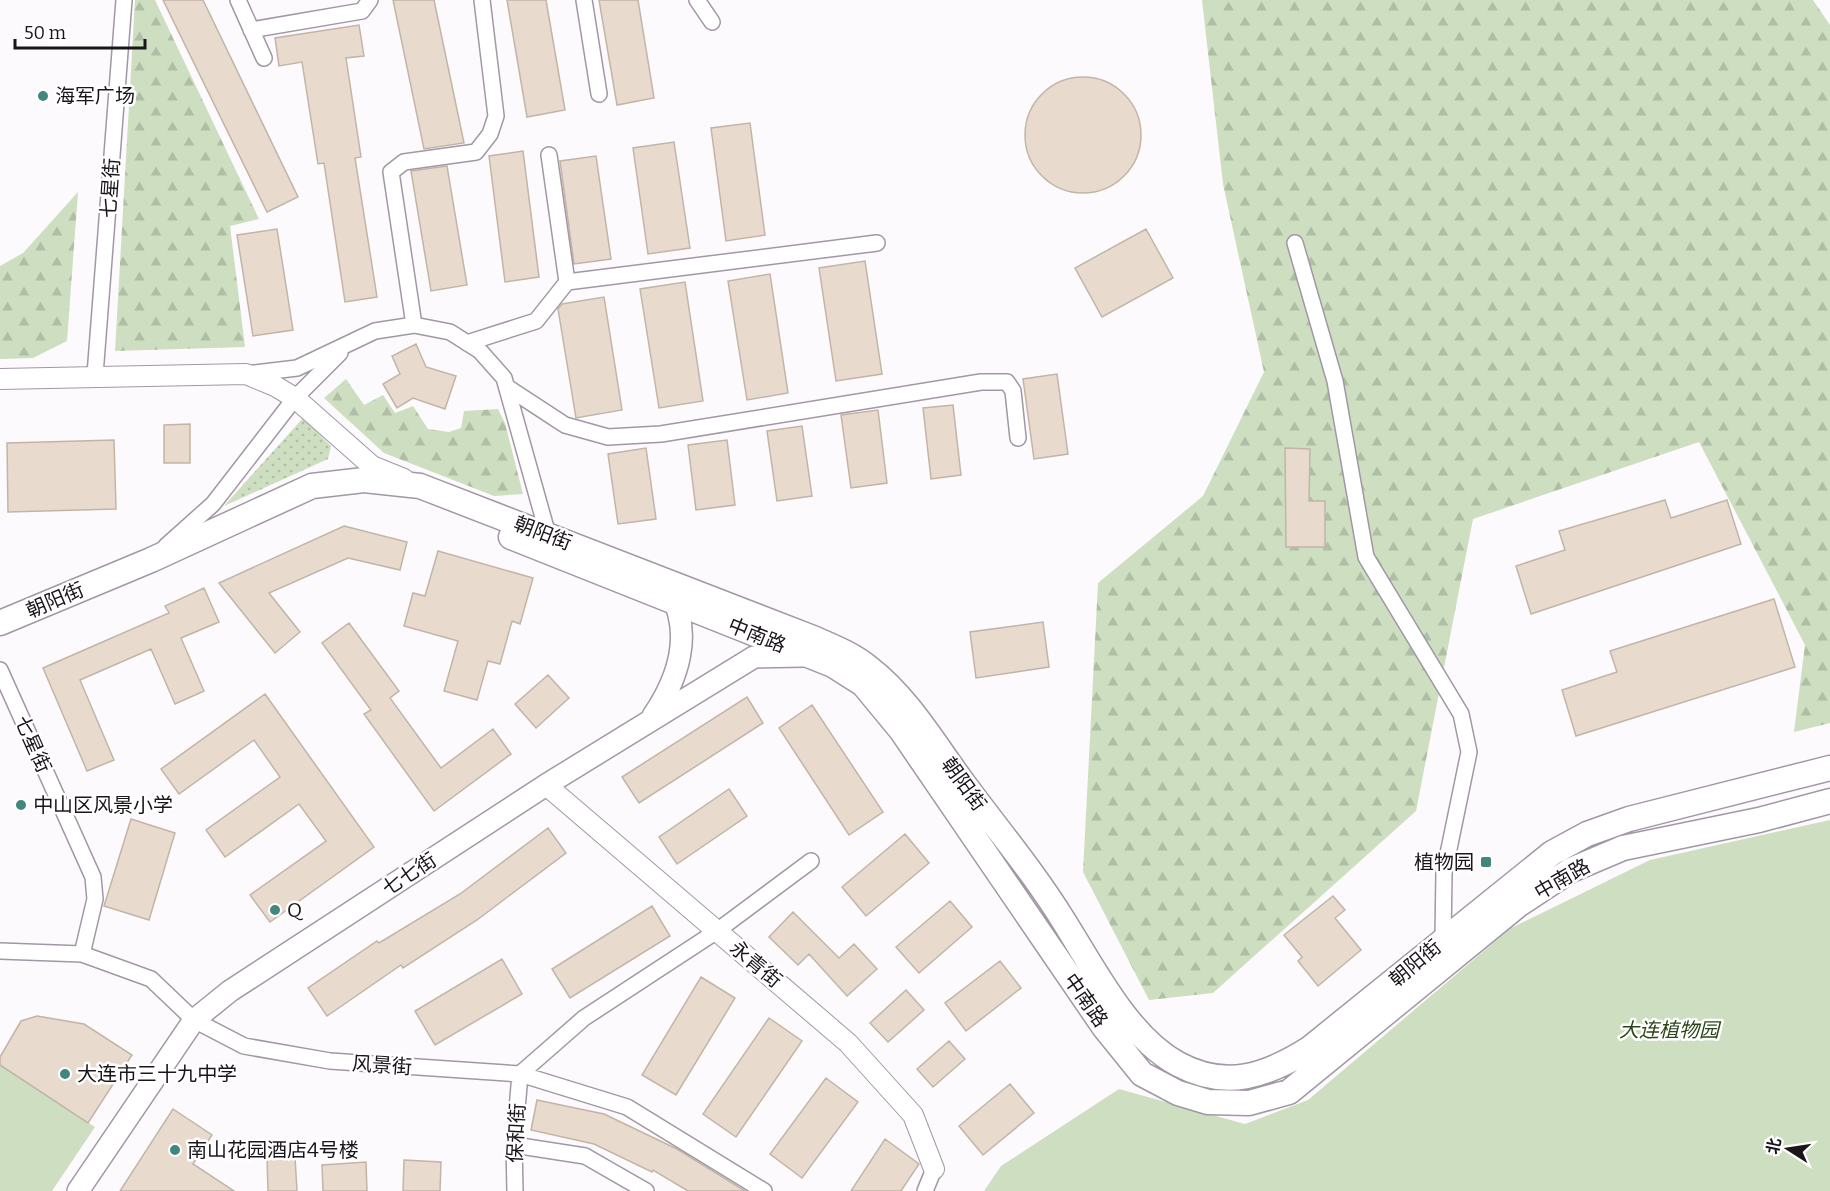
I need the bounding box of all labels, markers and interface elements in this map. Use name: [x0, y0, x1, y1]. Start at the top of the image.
scale bar: [15, 12, 146, 50]
text: 50 m: [24, 22, 66, 44]
place label: 海军广场: [55, 84, 135, 108]
marker: 海军广场: [36, 89, 50, 103]
street label: 七星街: [96, 157, 124, 219]
street label: 朝阳街: [511, 511, 575, 555]
street label: 朝阳街: [23, 577, 87, 623]
street label: 中南路: [725, 613, 789, 657]
street label: 七星街: [10, 712, 56, 776]
street label: 朝阳街: [937, 753, 991, 815]
place label: 中山区风景小学: [33, 793, 173, 817]
marker: 中山区风景小学: [14, 798, 28, 812]
street label: 七七街: [377, 848, 441, 900]
place label: 植物园: [1414, 850, 1474, 874]
street label: 中南路: [1530, 854, 1594, 904]
marker: 植物园: [1479, 855, 1493, 869]
place label: Q: [287, 898, 304, 922]
marker: Q: [268, 903, 282, 917]
street label: 朝阳街: [1384, 935, 1446, 991]
street label: 永青街: [725, 936, 787, 992]
street label: 中南路: [1059, 969, 1113, 1031]
park label: 大连植物园: [1619, 1018, 1722, 1042]
street label: 风景街: [351, 1051, 413, 1079]
place label: 大连市三十九中学: [77, 1062, 237, 1086]
marker: 大连市三十九中学: [58, 1067, 72, 1081]
street label: 保和街: [502, 1102, 530, 1164]
north arrow: [1758, 1119, 1818, 1179]
text: 北: [1763, 1136, 1785, 1156]
place label: 南山花园酒店4号楼: [187, 1138, 359, 1162]
marker: 南山花园酒店4号楼: [168, 1143, 182, 1157]

